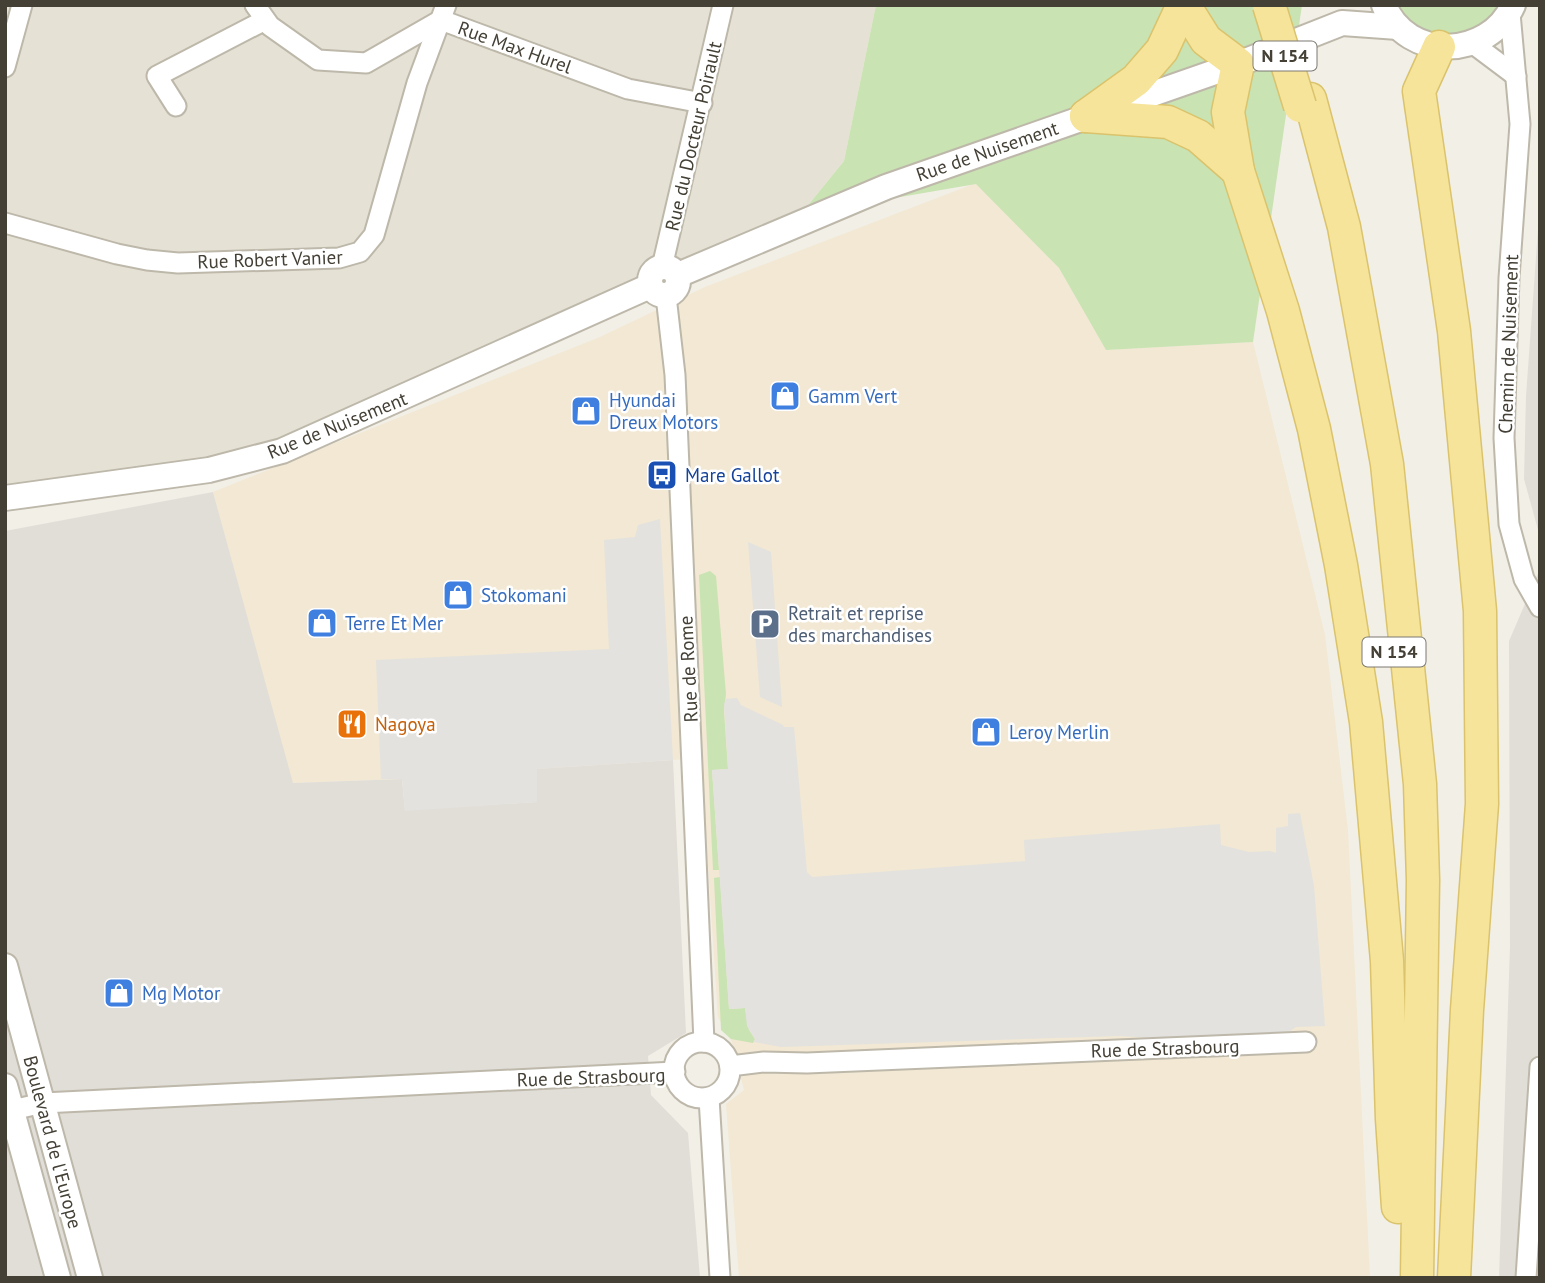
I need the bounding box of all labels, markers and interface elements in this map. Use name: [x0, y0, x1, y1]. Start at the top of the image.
street label: Rue Max Hurel: [455, 15, 576, 79]
street label: Rue du Docteur Poirault: [660, 38, 727, 233]
road number: N 154: [1254, 42, 1316, 70]
street label: Rue de Nuisement: [913, 115, 1062, 187]
street label: Rue Robert Vanier: [197, 244, 344, 274]
street label: Chemin de Nuisement: [1493, 253, 1523, 434]
shop icon: Gamm Vert: [768, 379, 802, 413]
place label: Gamm Vert: [808, 384, 898, 408]
street label: Rue de Nuisement: [264, 386, 411, 464]
place label: Hyundai Dreux Motors: [609, 388, 718, 434]
shop icon: Hyundai Dreux Motors: [569, 394, 603, 428]
bus stop icon: Mare Gallot: [645, 458, 679, 492]
place label: Mare Gallot: [685, 463, 780, 487]
shop icon: Stokomani: [441, 578, 475, 612]
place label: Stokomani: [481, 583, 567, 607]
place label: Retrait et reprise des marchandises: [788, 601, 932, 647]
shop icon: Terre Et Mer: [305, 606, 339, 640]
parking icon: Retrait et reprise des marchandises: [748, 607, 782, 641]
place label: Terre Et Mer: [345, 611, 444, 635]
street label: Rue de Rome: [673, 615, 703, 723]
road number: N 154: [1362, 638, 1426, 666]
restaurant icon: Nagoya: [335, 707, 369, 741]
place label: Nagoya: [375, 712, 436, 736]
shop icon: Leroy Merlin: [969, 715, 1003, 749]
place label: Leroy Merlin: [1009, 720, 1109, 744]
shop icon: Mg Motor: [102, 976, 136, 1010]
place label: Mg Motor: [142, 981, 221, 1005]
street label: Rue de Strasbourg: [1090, 1033, 1240, 1063]
street label: Boulevard de l'Europe: [18, 1053, 88, 1231]
street label: Rue de Strasbourg: [516, 1062, 666, 1092]

